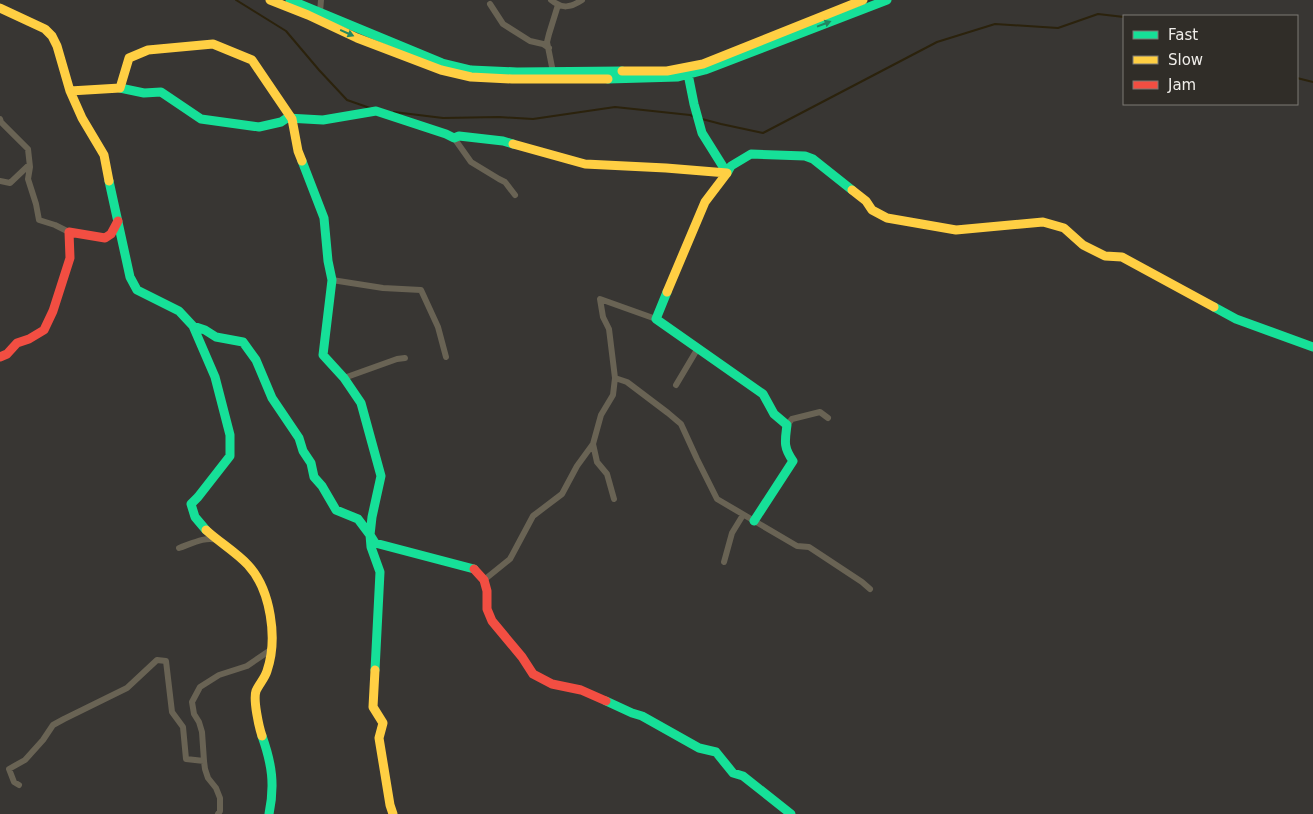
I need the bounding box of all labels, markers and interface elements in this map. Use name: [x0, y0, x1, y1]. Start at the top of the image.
legend: [1123, 15, 1298, 105]
one-way arrow: [817, 20, 831, 28]
text: Fast: [1168, 26, 1198, 44]
one-way arrow: [339, 28, 354, 37]
text: Slow: [1168, 51, 1203, 69]
text: Jam: [1167, 76, 1196, 94]

